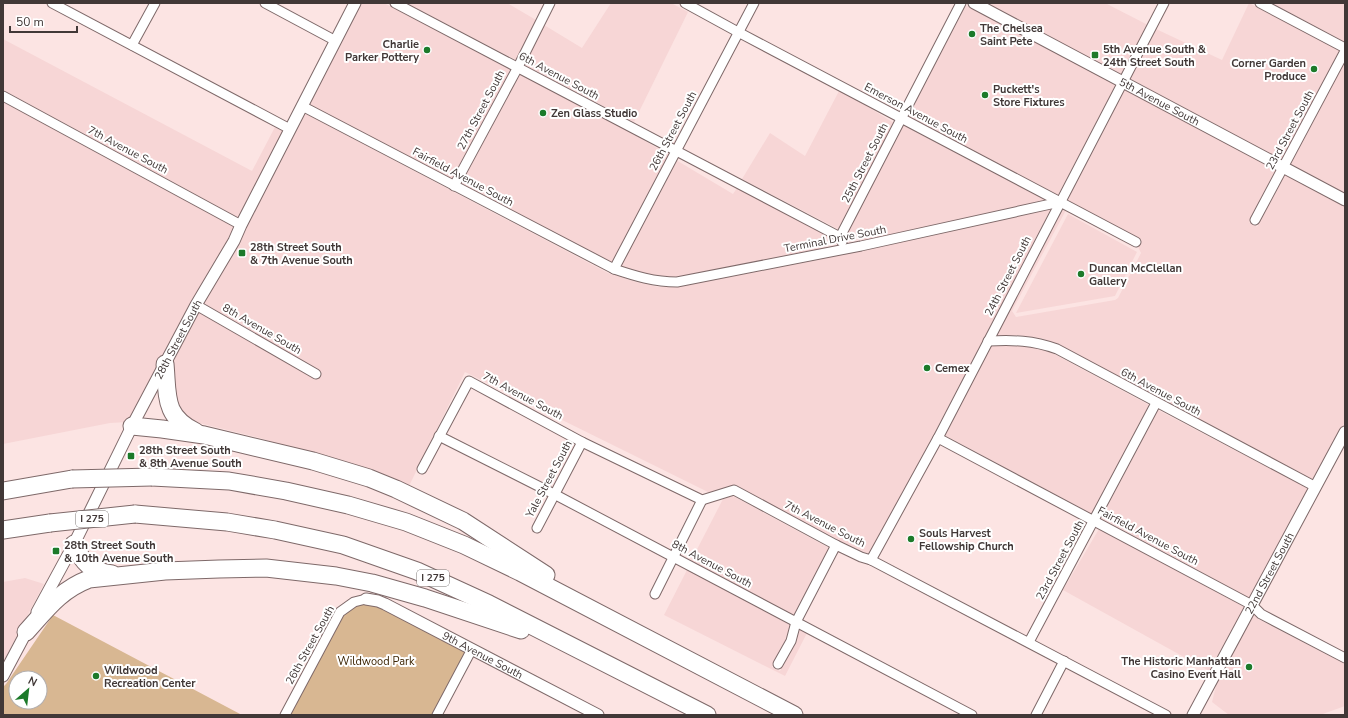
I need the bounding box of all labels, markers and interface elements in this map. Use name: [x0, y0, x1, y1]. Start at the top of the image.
scale bar: [10, 8, 77, 34]
text: 50 m: [16, 14, 44, 30]
place label: The Chelsea Saint Pete: [980, 21, 1043, 49]
marker: The Chelsea Saint Pete: [967, 29, 977, 39]
place label: Charlie Parker Pottery: [345, 37, 419, 65]
place label: 5th Avenue South & 24th Street South: [1103, 42, 1207, 70]
marker: Charlie Parker Pottery: [422, 45, 432, 55]
street label: 6th Avenue South: [516, 49, 602, 103]
marker: 5th Avenue South & 24th Street South: [1090, 50, 1100, 60]
place label: Corner Garden Produce: [1231, 56, 1306, 84]
marker: Corner Garden Produce: [1309, 64, 1319, 74]
street label: 27th Street South: [454, 68, 508, 152]
street label: 5th Avenue South: [1117, 74, 1202, 129]
street label: Emerson Avenue South: [862, 79, 970, 147]
place label: Puckett's Store Fixtures: [993, 82, 1065, 110]
street label: 23rd Street South: [1263, 87, 1317, 173]
street label: 26th Street South: [646, 89, 700, 173]
marker: Puckett's Store Fixtures: [980, 90, 990, 100]
place label: Zen Glass Studio: [551, 106, 637, 121]
marker: Zen Glass Studio: [538, 108, 548, 118]
street label: 25th Street South: [838, 120, 892, 206]
street label: 7th Avenue South: [85, 123, 171, 177]
street label: Fairfield Avenue South: [410, 144, 516, 210]
street label: Terminal Drive South: [783, 222, 887, 256]
street label: 24th Street South: [981, 233, 1035, 319]
place label: 28th Street South & 7th Avenue South: [250, 240, 353, 268]
marker: 28th Street South & 7th Avenue South: [237, 248, 247, 258]
place label: Duncan McClellan Gallery: [1089, 261, 1182, 289]
marker: Duncan McClellan Gallery: [1076, 269, 1086, 279]
street label: 28th Street South: [151, 297, 205, 382]
street label: 8th Avenue South: [220, 300, 304, 358]
place label: Cemex: [935, 361, 971, 376]
marker: Cemex: [922, 363, 932, 373]
street label: 6th Avenue South: [1118, 365, 1204, 419]
street label: 7th Avenue South: [480, 369, 566, 423]
street label: Yale Street South: [522, 438, 576, 521]
place label: 28th Street South & 8th Avenue South: [139, 443, 242, 471]
marker: 28th Street South & 8th Avenue South: [126, 451, 136, 461]
street label: 7th Avenue South: [782, 497, 868, 551]
street label: Fairfield Avenue South: [1095, 503, 1201, 569]
road number: I 275: [76, 511, 108, 527]
street label: 23rd Street South: [1033, 517, 1087, 603]
place label: Souls Harvest Fellowship Church: [919, 526, 1014, 554]
street label: 22nd Street South: [1241, 530, 1297, 617]
marker: Souls Harvest Fellowship Church: [906, 534, 916, 544]
street label: 8th Avenue South: [669, 537, 755, 591]
place label: 28th Street South & 10th Avenue South: [64, 538, 173, 566]
marker: 28th Street South & 10th Avenue South: [51, 546, 61, 556]
road number: I 275: [417, 570, 449, 586]
street label: 26th Street South: [282, 603, 338, 687]
street label: 9th Avenue South: [440, 628, 526, 682]
park label: Wildwood Park: [338, 654, 415, 669]
place label: The Historic Manhattan Casino Event Hall: [1121, 654, 1241, 682]
marker: The Historic Manhattan Casino Event Hall: [1244, 662, 1254, 672]
place label: Wildwood Recreation Center: [104, 663, 196, 691]
north arrow: [8, 670, 48, 710]
marker: Wildwood Recreation Center: [91, 671, 101, 681]
text: N: [25, 673, 40, 690]

